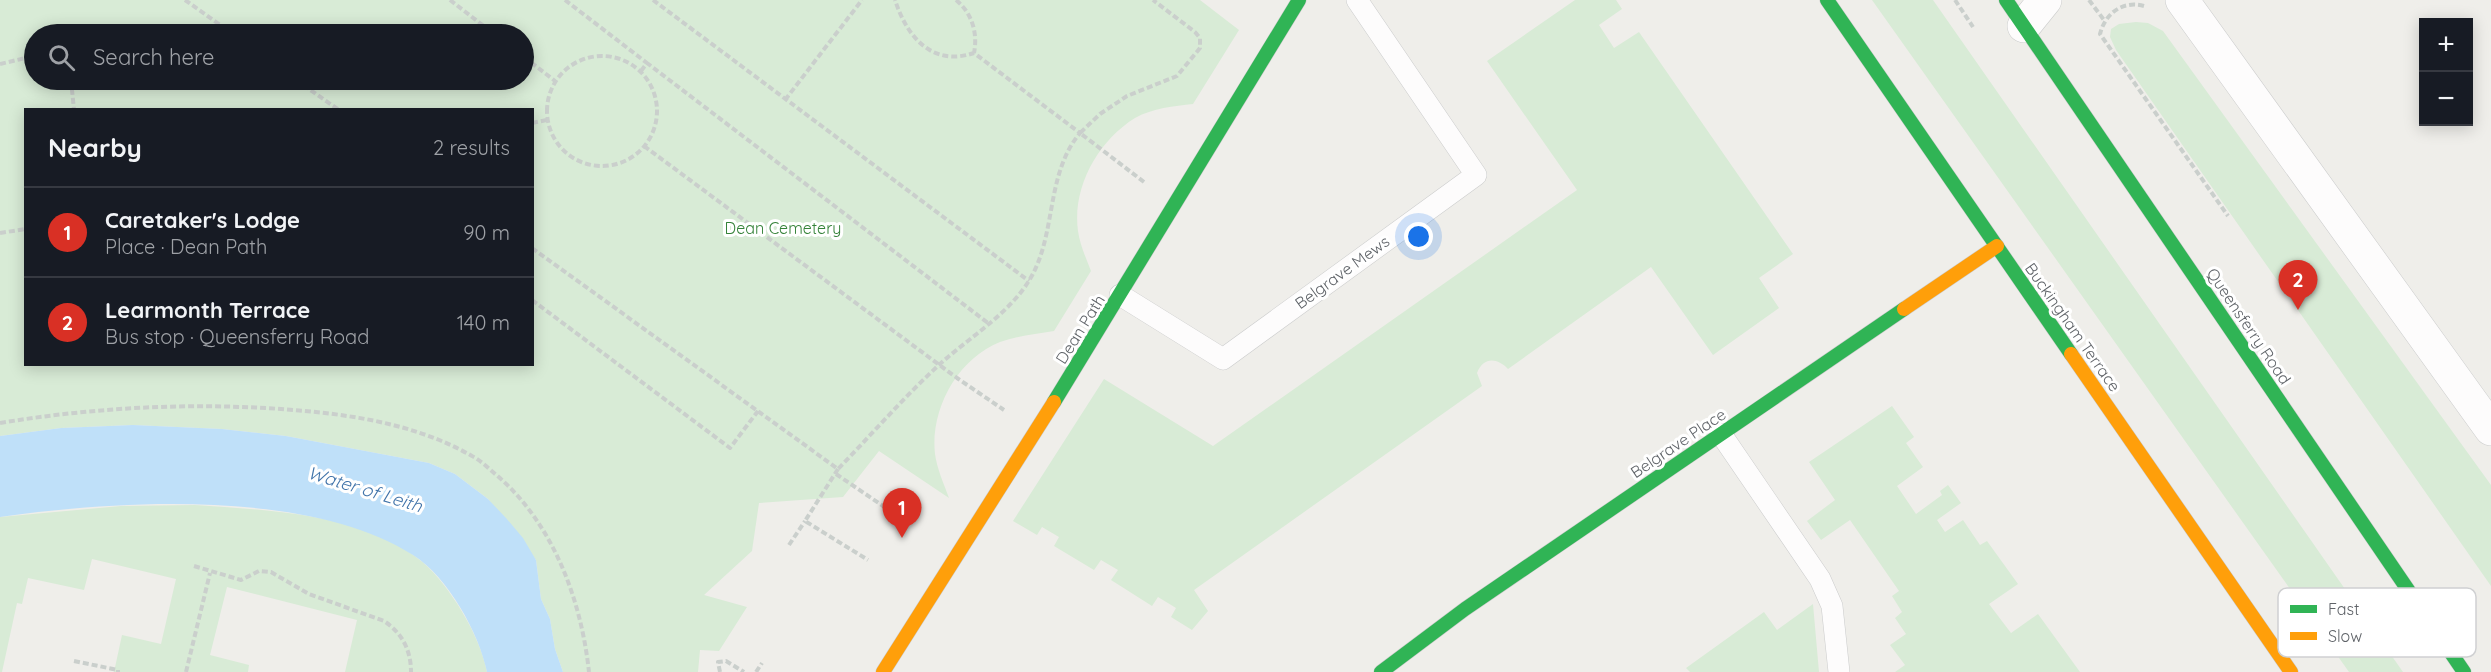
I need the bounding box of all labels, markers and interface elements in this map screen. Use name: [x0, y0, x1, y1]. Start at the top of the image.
map controls: [2419, 18, 2473, 126]
button: +: [2419, 18, 2473, 72]
search box: [24, 24, 534, 90]
icon: search: [45, 41, 78, 74]
text: Search here: [93, 43, 214, 71]
button: −: [2419, 72, 2473, 126]
text: Nearby: [48, 131, 142, 164]
text: 2 results: [433, 135, 510, 160]
text: Caretaker's Lodge: [105, 206, 300, 234]
park label: Dean Cemetery: [725, 218, 841, 238]
text: 1: [64, 220, 71, 245]
text: 90 m: [463, 220, 510, 245]
your location: [1404, 222, 1433, 251]
street label: Belgrave Mews: [1291, 231, 1393, 313]
text: Place · Dean Path: [105, 234, 267, 259]
street label: Buckingham Terrace: [2021, 259, 2125, 395]
pin: 2: [2278, 260, 2318, 310]
street label: Queensferry Road: [2203, 264, 2295, 388]
street label: Dean Path: [1051, 291, 1109, 367]
text: Learmonth Terrace: [105, 296, 310, 324]
text: 2: [62, 310, 73, 335]
text: 140 m: [457, 310, 510, 335]
text: Bus stop · Queensferry Road: [105, 324, 369, 349]
street label: Belgrave Place: [1627, 404, 1729, 482]
water label: Water of Leith: [305, 461, 426, 518]
pin: 1: [882, 488, 922, 538]
legend: [2278, 588, 2476, 657]
text: Fast: [2328, 599, 2359, 619]
text: Slow: [2328, 626, 2362, 646]

